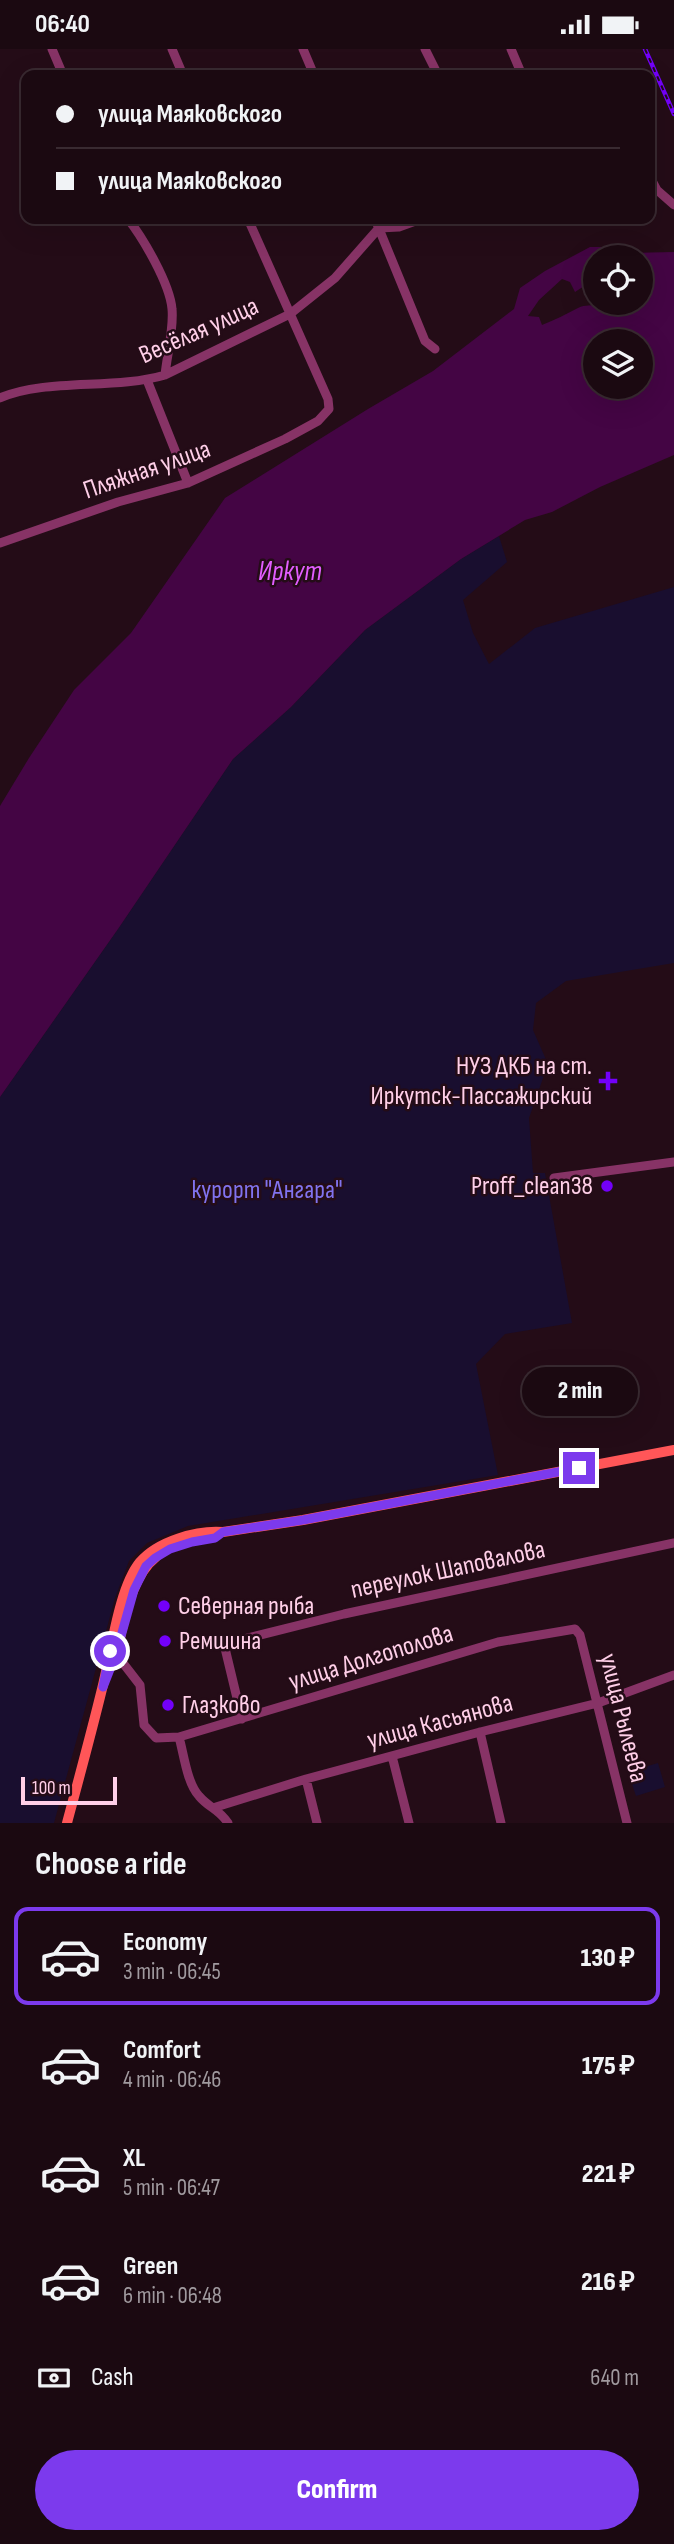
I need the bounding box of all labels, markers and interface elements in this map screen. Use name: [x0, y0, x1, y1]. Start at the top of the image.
text: 06:40: [35, 9, 90, 40]
text: улица Маяковского: [98, 99, 282, 130]
text: улица Маяковского: [98, 166, 282, 197]
map controls: [583, 245, 653, 399]
button: locate: [583, 245, 653, 315]
street label: Весёлая улица: [135, 291, 263, 371]
button: layers: [583, 329, 653, 399]
street label: Пляжная улица: [79, 434, 215, 506]
water label: Иркут: [258, 555, 322, 588]
place label: НУЗ ДКБ на ст. Иркутск-Пассажирский: [371, 1051, 592, 1112]
marker: НУЗ ДКБ на ст. Иркутск-Пассажирский: [598, 1071, 618, 1091]
place label: Proff_clean38: [471, 1171, 593, 1202]
park label: курорт "Ангара": [191, 1175, 343, 1206]
marker: Proff_clean38: [599, 1178, 615, 1194]
callout: 2 min: [521, 1367, 637, 1415]
text: 2 min: [558, 1377, 602, 1405]
route end: [563, 1452, 595, 1484]
street label: переулок Шаповалова: [348, 1534, 548, 1606]
place label: Северная рыба: [178, 1591, 314, 1622]
marker: Северная рыба: [156, 1598, 172, 1614]
street label: улица Долгополова: [285, 1618, 457, 1698]
place label: Ремшина: [179, 1626, 261, 1657]
marker: Ремшина: [157, 1633, 173, 1649]
route start: [94, 1635, 126, 1667]
street label: улица Рылеева: [592, 1650, 654, 1786]
street label: улица Касьянова: [364, 1688, 516, 1756]
place label: Глазково: [182, 1690, 261, 1721]
marker: Глазково: [160, 1697, 176, 1713]
scale bar: [21, 1774, 117, 1806]
text: 100 m: [32, 1777, 71, 1800]
text: Choose a ride: [35, 1845, 187, 1884]
icon: car: [39, 1925, 102, 1988]
text: Economy: [123, 1927, 207, 1958]
text: 130 ₽: [580, 1943, 635, 1974]
text: 3 min · 06:45: [123, 1958, 221, 1986]
icon: car: [39, 2033, 102, 2096]
text: Comfort: [123, 2035, 201, 2066]
text: 175 ₽: [582, 2051, 635, 2082]
text: 4 min · 06:46: [123, 2066, 221, 2094]
icon: car: [39, 2141, 102, 2204]
text: XL: [123, 2143, 145, 2174]
text: 221 ₽: [582, 2159, 635, 2190]
text: 5 min · 06:47: [123, 2174, 220, 2202]
icon: car: [39, 2249, 102, 2312]
text: Green: [123, 2251, 178, 2282]
text: 216 ₽: [581, 2267, 635, 2298]
text: 6 min · 06:48: [123, 2282, 222, 2310]
icon: cash: [35, 2359, 73, 2397]
text: Cash: [91, 2362, 134, 2393]
text: 640 m: [590, 2364, 639, 2392]
button: Confirm: [35, 2450, 639, 2530]

